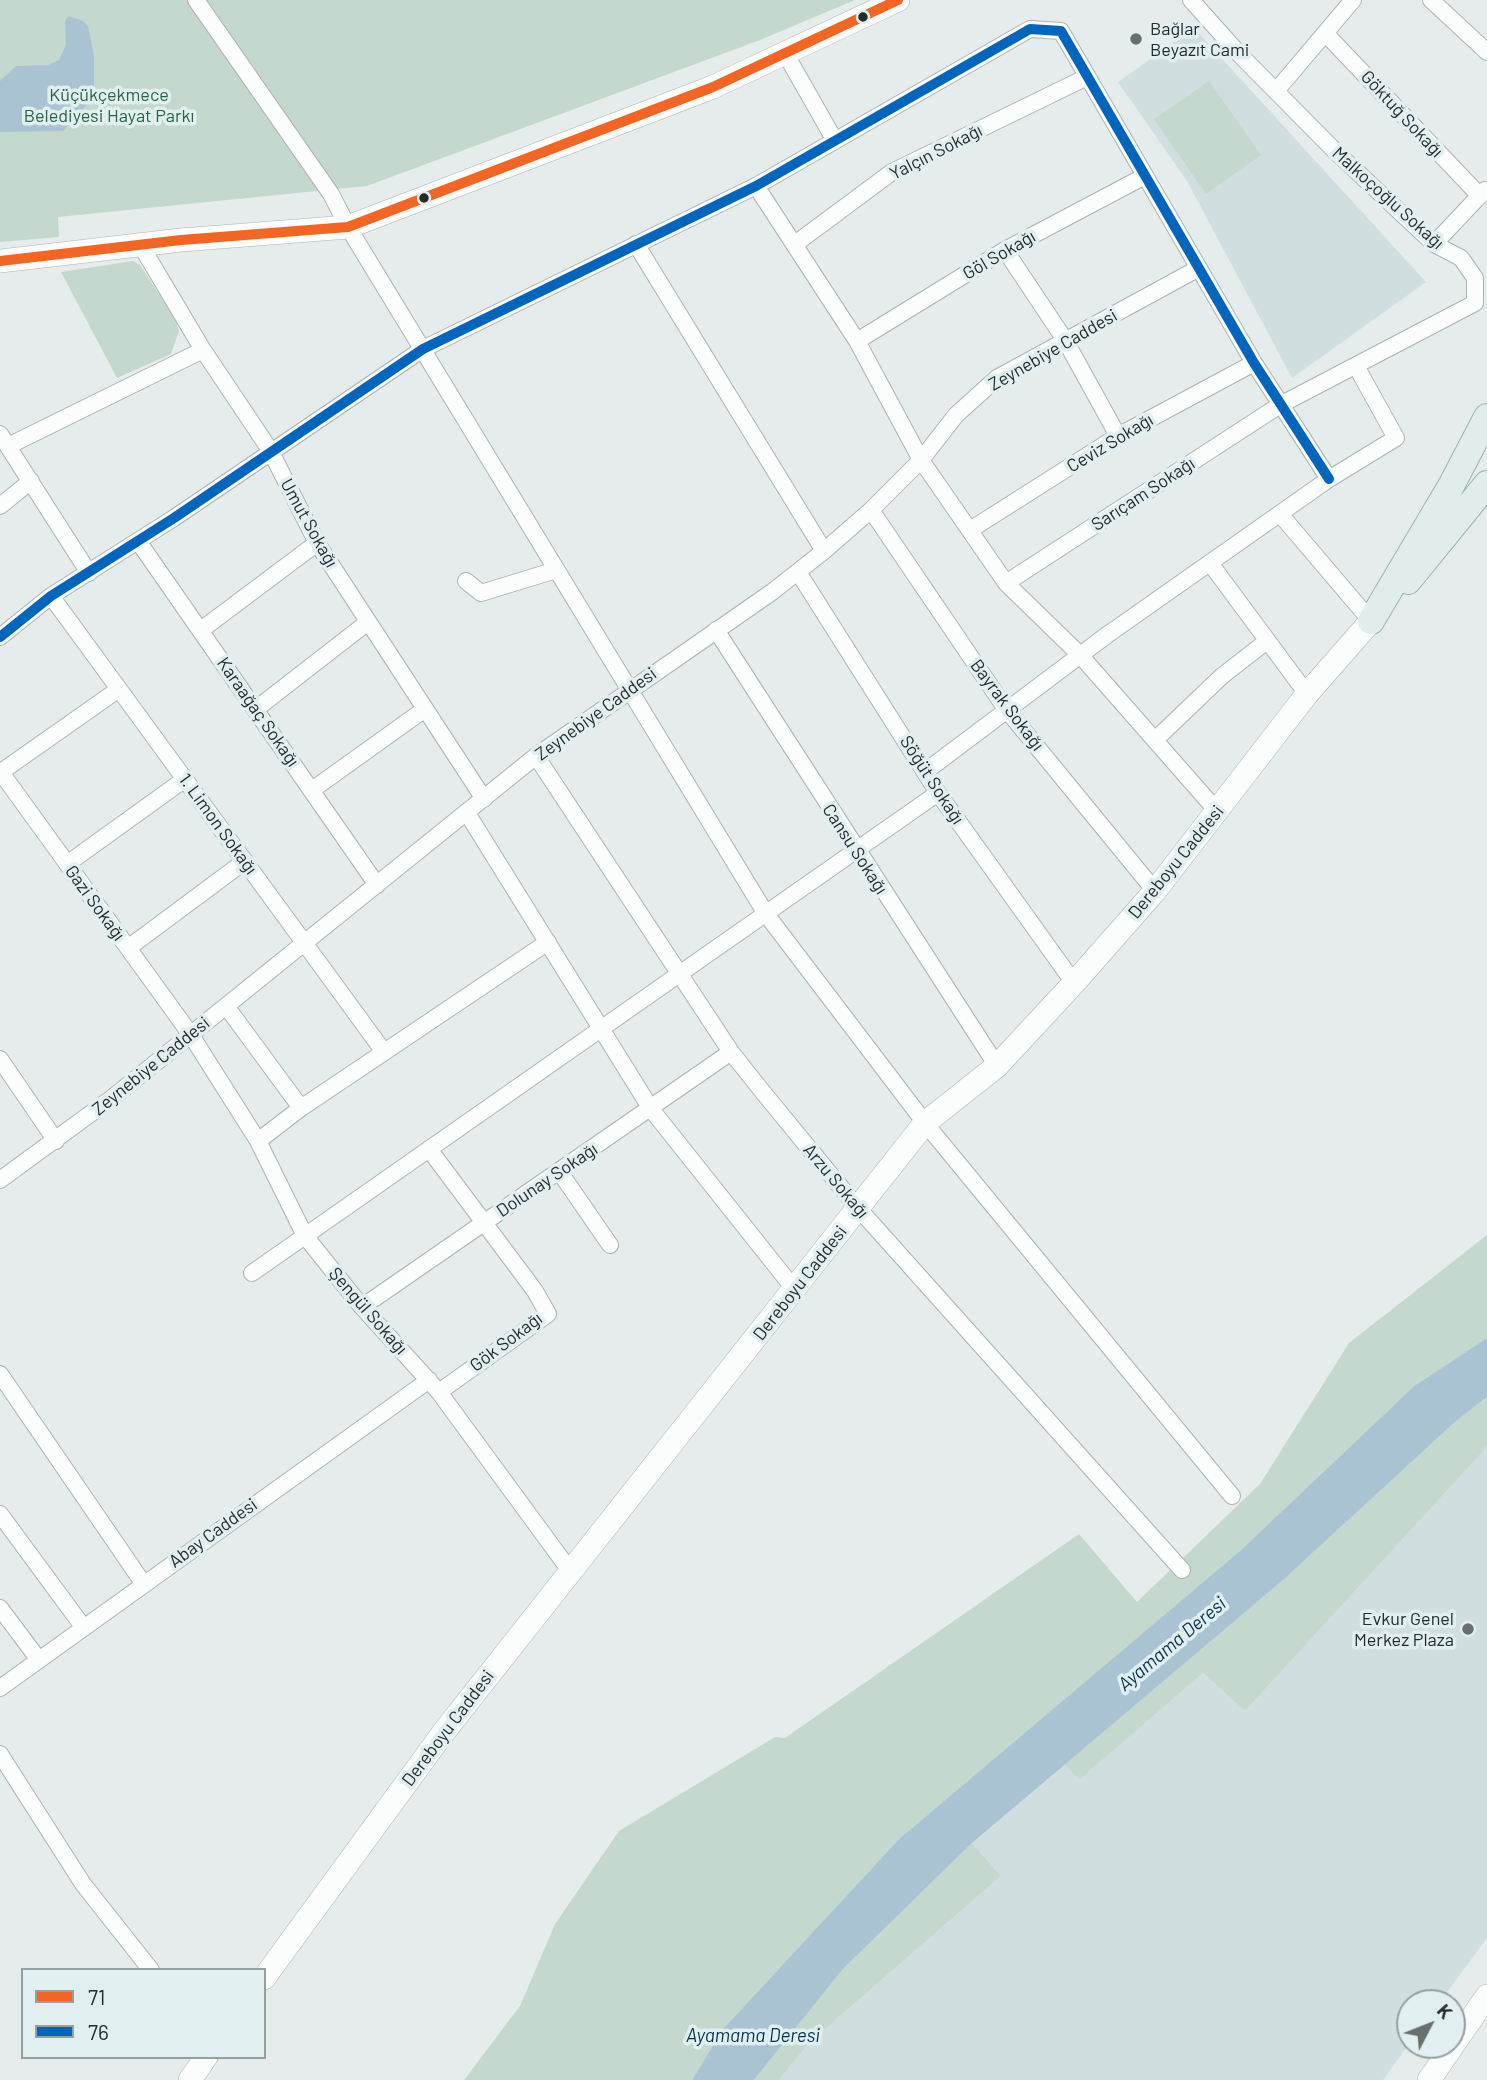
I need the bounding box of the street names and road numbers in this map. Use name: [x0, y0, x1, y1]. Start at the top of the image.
street label: Göktuğ Sokağı: [1356, 66, 1448, 162]
street label: Yalçın Sokağı: [886, 119, 986, 185]
street label: Malkoçoğlu Sokağı: [1328, 142, 1448, 254]
street label: Göl Sokağı: [959, 226, 1039, 284]
street label: Zeynebiye Caddesi: [985, 304, 1121, 396]
street label: Ceviz Sokağı: [1063, 409, 1157, 477]
street label: Sarıçam Sokağı: [1087, 453, 1199, 535]
street label: Umut Sokağı: [276, 475, 342, 571]
street label: Karaağaç Sokağı: [212, 653, 304, 771]
street label: Bayrak Sokağı: [966, 655, 1048, 755]
street label: Zeynebiye Caddesi: [531, 663, 661, 765]
street label: Söğüt Sokağı: [895, 732, 969, 828]
street label: 1. Limon Sokağı: [174, 769, 262, 879]
street label: Cansu Sokağı: [818, 800, 892, 898]
street label: Dereboyu Caddesi: [1124, 801, 1228, 923]
street label: Gazi Sokağı: [60, 861, 130, 945]
street label: Zeynebiye Caddesi: [88, 1012, 214, 1120]
street label: Dolunay Sokağı: [492, 1138, 602, 1222]
street label: Arzu Sokağı: [799, 1139, 873, 1223]
street label: Dereboyu Caddesi: [748, 1221, 852, 1345]
street label: Şengül Sokağı: [324, 1263, 412, 1359]
street label: Gök Sokağı: [466, 1308, 546, 1376]
street label: Abay Caddesi: [165, 1494, 261, 1572]
street label: Dereboyu Caddesi: [397, 1666, 499, 1790]

